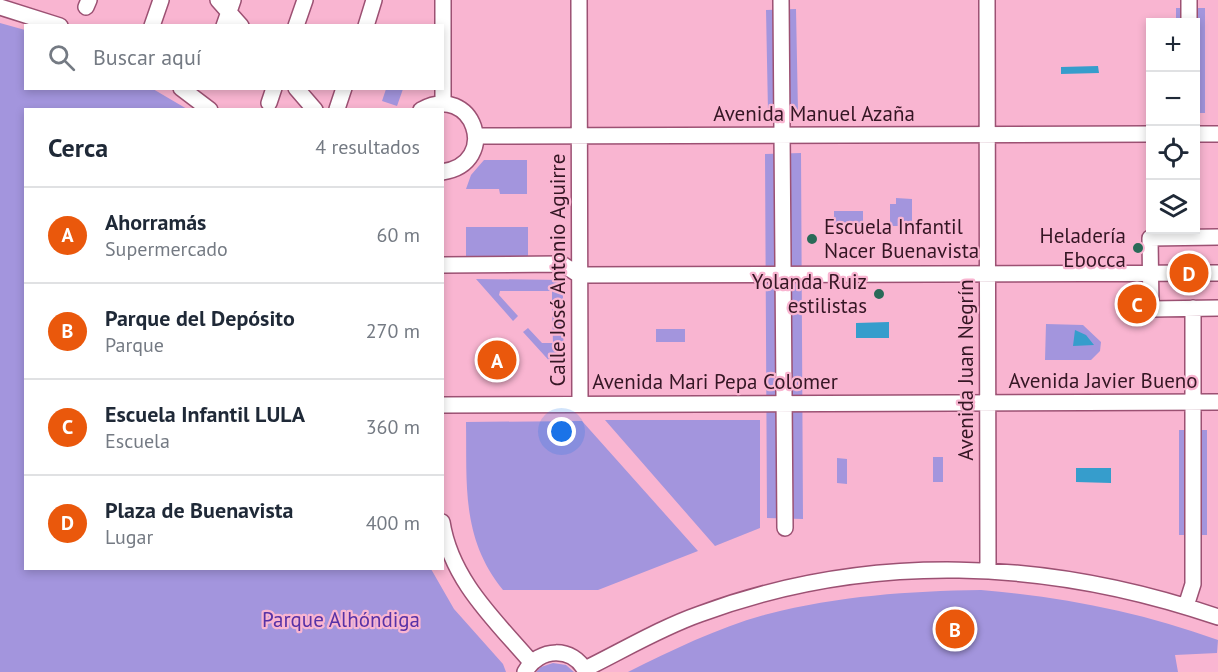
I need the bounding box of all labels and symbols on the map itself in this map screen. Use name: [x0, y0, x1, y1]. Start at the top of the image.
street label: Avenida Manuel Azaña: [713, 100, 915, 127]
street label: Calle José Antonio Aguirre: [544, 154, 571, 386]
place label: Escuela Infantil Nacer Buenavista: [824, 213, 979, 264]
place label: Heladería Ebocca: [1040, 222, 1126, 273]
marker: Escuela Infantil Nacer Buenavista: [805, 232, 819, 246]
marker: Heladería Ebocca: [1131, 241, 1145, 255]
pin: D: [1170, 250, 1208, 296]
place label: Yolanda Ruiz estilistas: [752, 268, 867, 319]
street label: Avenida Juan Negrín: [952, 279, 979, 461]
pin: C: [1118, 282, 1156, 326]
marker: Yolanda Ruiz estilistas: [872, 287, 886, 301]
pin: A: [478, 338, 516, 382]
street label: Avenida Javier Bueno: [1008, 367, 1198, 394]
street label: Avenida Mari Pepa Colomer: [592, 368, 838, 395]
your location: [547, 417, 576, 446]
park label: Parque Alhóndiga: [262, 606, 420, 633]
pin: B: [936, 606, 974, 652]

